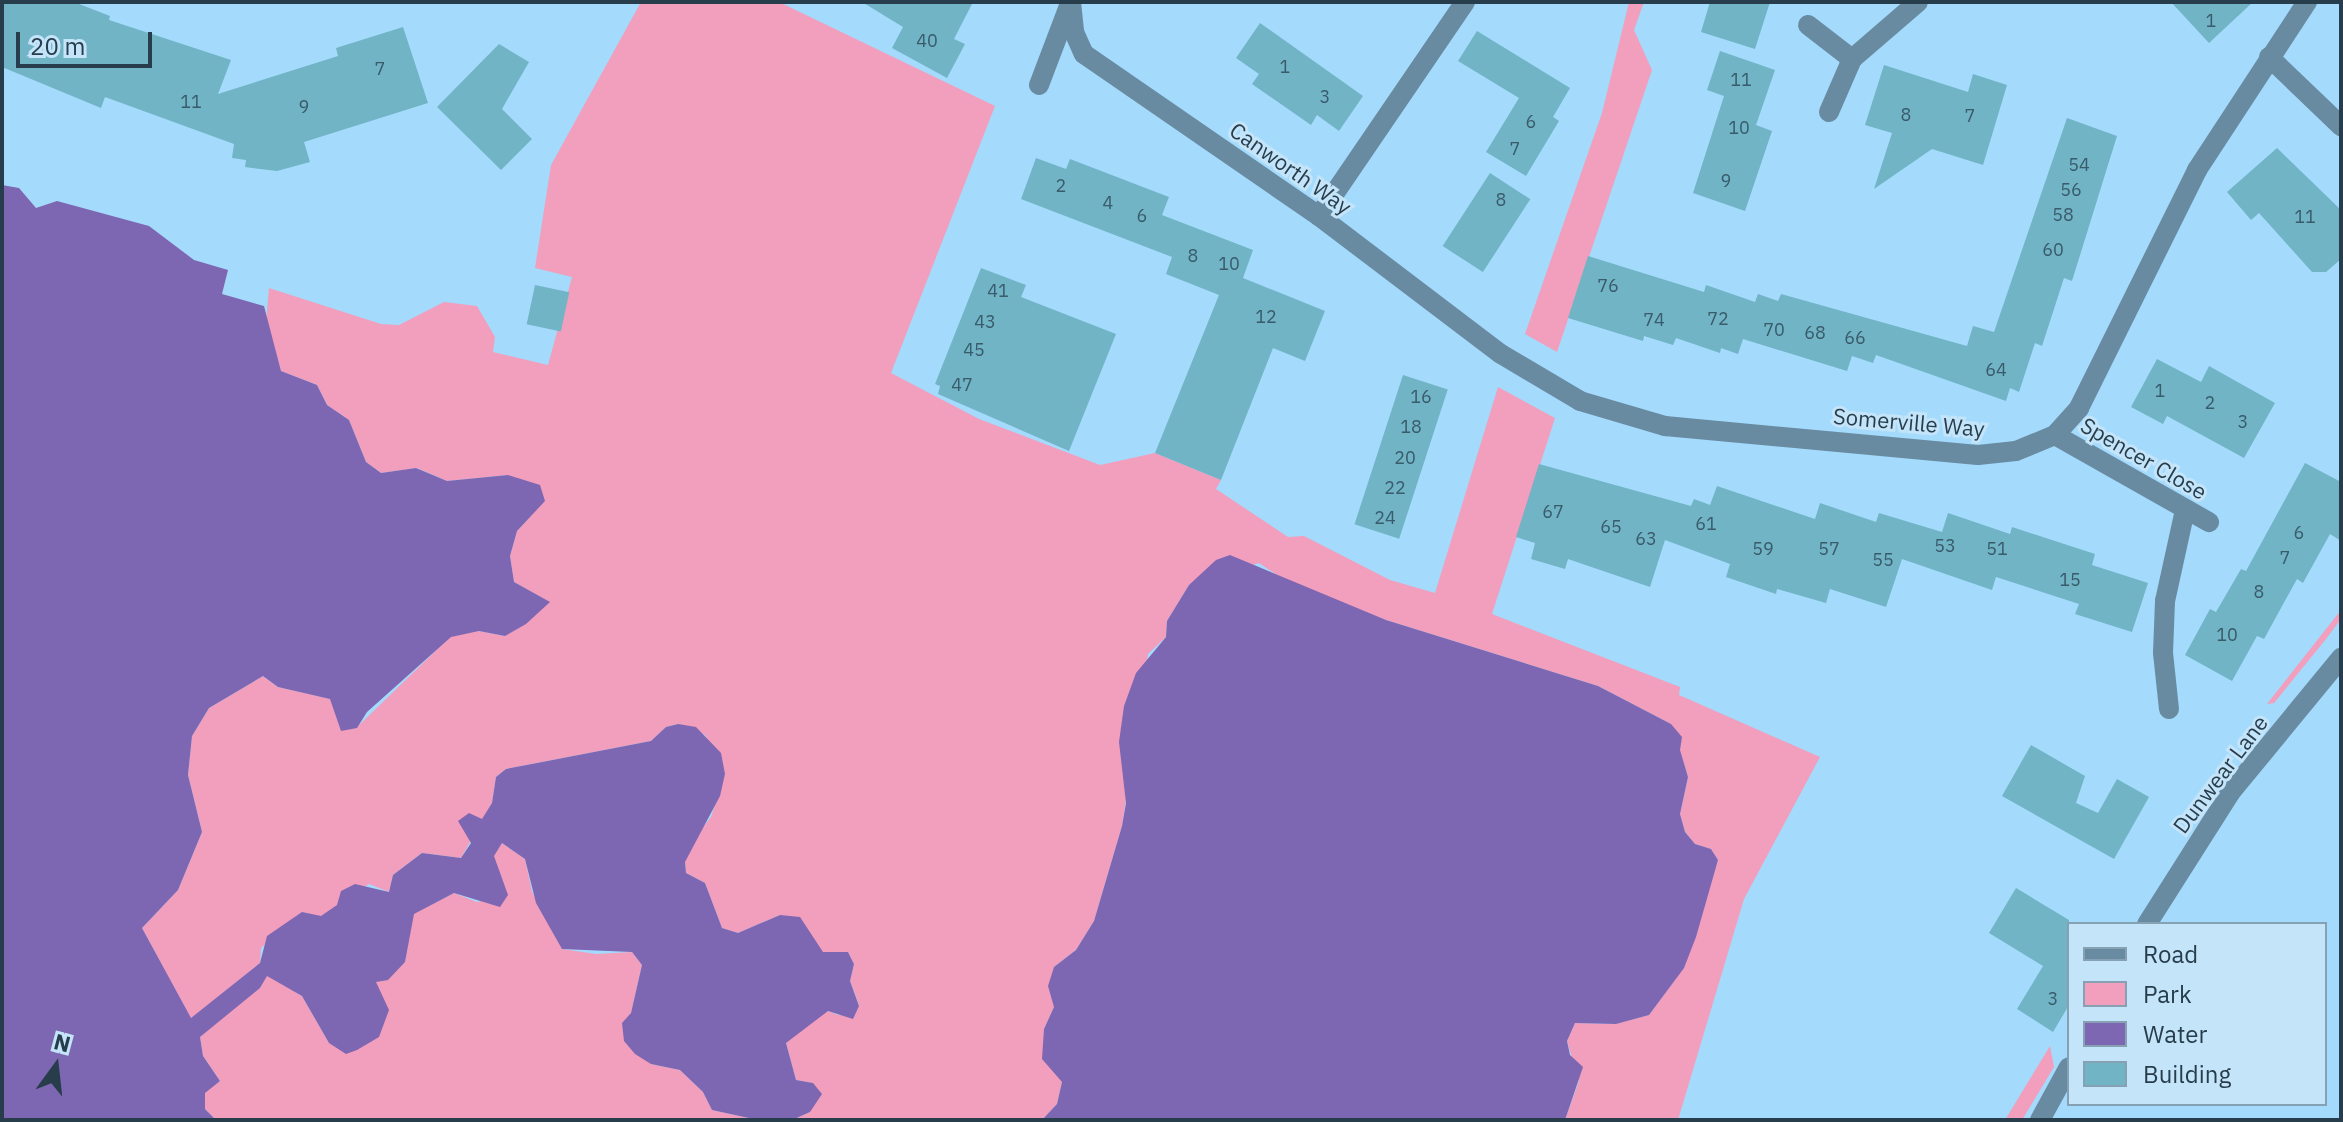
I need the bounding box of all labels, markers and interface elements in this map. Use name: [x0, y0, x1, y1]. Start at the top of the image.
house number: 1: [2206, 10, 2216, 32]
scale bar: [20, 16, 156, 66]
text: 20 m: [30, 30, 85, 62]
house number: 40: [916, 30, 938, 52]
house number: 1: [1280, 56, 1290, 78]
house number: 7: [375, 58, 385, 80]
house number: 11: [1730, 69, 1752, 91]
house number: 3: [1320, 86, 1330, 108]
house number: 11: [180, 91, 202, 113]
house number: 9: [299, 96, 309, 118]
house number: 8: [1901, 104, 1911, 126]
house number: 7: [1965, 105, 1975, 127]
house number: 6: [1526, 111, 1536, 133]
street label: Canworth Way: [1225, 116, 1357, 220]
house number: 10: [1728, 117, 1750, 139]
house number: 7: [1510, 138, 1520, 160]
house number: 54: [2068, 154, 2090, 176]
house number: 9: [1721, 170, 1731, 192]
house number: 2: [1056, 175, 1066, 197]
house number: 56: [2060, 179, 2082, 201]
house number: 8: [1496, 189, 1506, 211]
house number: 4: [1103, 192, 1113, 214]
house number: 58: [2052, 204, 2074, 226]
house number: 6: [1137, 205, 1147, 227]
house number: 11: [2294, 206, 2316, 228]
house number: 60: [2042, 239, 2064, 261]
house number: 8: [1188, 245, 1198, 267]
house number: 10: [1218, 253, 1240, 275]
house number: 76: [1597, 275, 1619, 297]
house number: 41: [987, 280, 1009, 302]
house number: 12: [1255, 306, 1277, 328]
house number: 72: [1707, 308, 1729, 330]
house number: 74: [1643, 309, 1665, 331]
house number: 43: [974, 311, 996, 333]
house number: 70: [1763, 319, 1785, 341]
house number: 68: [1804, 322, 1826, 344]
house number: 66: [1844, 327, 1866, 349]
house number: 45: [963, 339, 985, 361]
house number: 64: [1985, 359, 2007, 381]
house number: 47: [951, 374, 973, 396]
house number: 1: [2155, 380, 2165, 402]
house number: 16: [1410, 386, 1432, 408]
house number: 2: [2205, 392, 2215, 414]
street label: Somerville Way: [1832, 402, 1986, 442]
street label: Spencer Close: [2076, 411, 2212, 505]
house number: 3: [2238, 411, 2248, 433]
house number: 18: [1400, 416, 1422, 438]
house number: 20: [1394, 447, 1416, 469]
house number: 22: [1384, 477, 1406, 499]
house number: 67: [1542, 501, 1564, 523]
house number: 24: [1374, 507, 1396, 529]
house number: 61: [1695, 513, 1717, 535]
house number: 65: [1600, 516, 1622, 538]
house number: 6: [2294, 522, 2304, 544]
house number: 63: [1635, 528, 1657, 550]
house number: 53: [1934, 535, 1956, 557]
house number: 59: [1752, 538, 1774, 560]
house number: 57: [1818, 538, 1840, 560]
house number: 51: [1986, 538, 2008, 560]
house number: 7: [2280, 547, 2290, 569]
house number: 55: [1872, 549, 1894, 571]
house number: 15: [2059, 569, 2081, 591]
house number: 8: [2254, 581, 2264, 603]
house number: 10: [2216, 624, 2238, 646]
street label: Dunwear Lane: [2167, 710, 2273, 838]
legend: [2067, 922, 2327, 1106]
text: Road: [2143, 938, 2198, 970]
text: Park: [2143, 978, 2192, 1010]
house number: 3: [2048, 988, 2058, 1010]
text: Water: [2143, 1018, 2207, 1050]
north arrow: [16, 1026, 96, 1106]
text: N: [51, 1026, 74, 1058]
text: Building: [2143, 1058, 2231, 1090]

